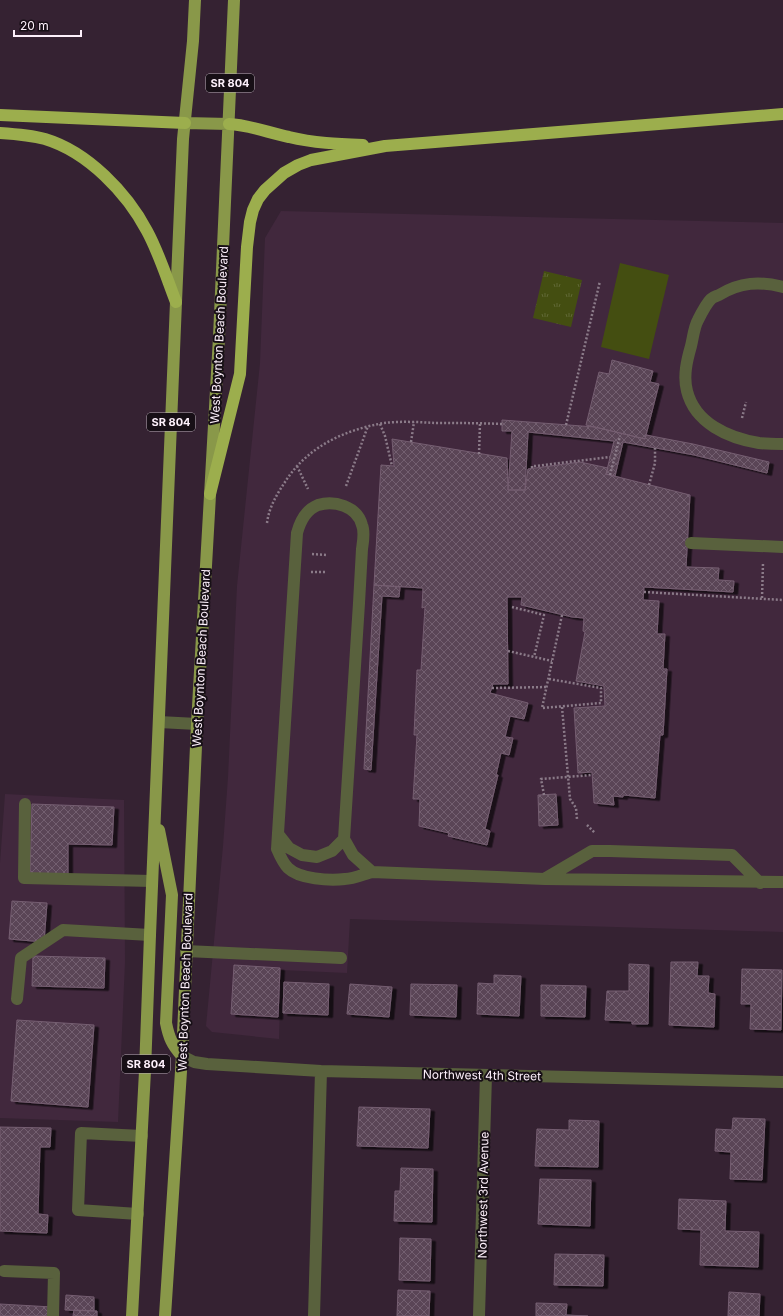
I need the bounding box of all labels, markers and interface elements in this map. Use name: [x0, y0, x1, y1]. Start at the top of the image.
scale bar: [14, 12, 81, 38]
text: 20 m: [20, 18, 49, 33]
road number: SR 804: [206, 74, 254, 92]
street label: West Boynton Beach Boulevard: [207, 246, 231, 424]
road number: SR 804: [147, 413, 195, 431]
street label: West Boynton Beach Boulevard: [189, 569, 213, 747]
street label: West Boynton Beach Boulevard: [174, 893, 196, 1071]
road number: SR 804: [122, 1055, 170, 1073]
street label: Northwest 4th Street: [423, 1066, 541, 1084]
street label: Northwest 3rd Avenue: [474, 1131, 492, 1259]

